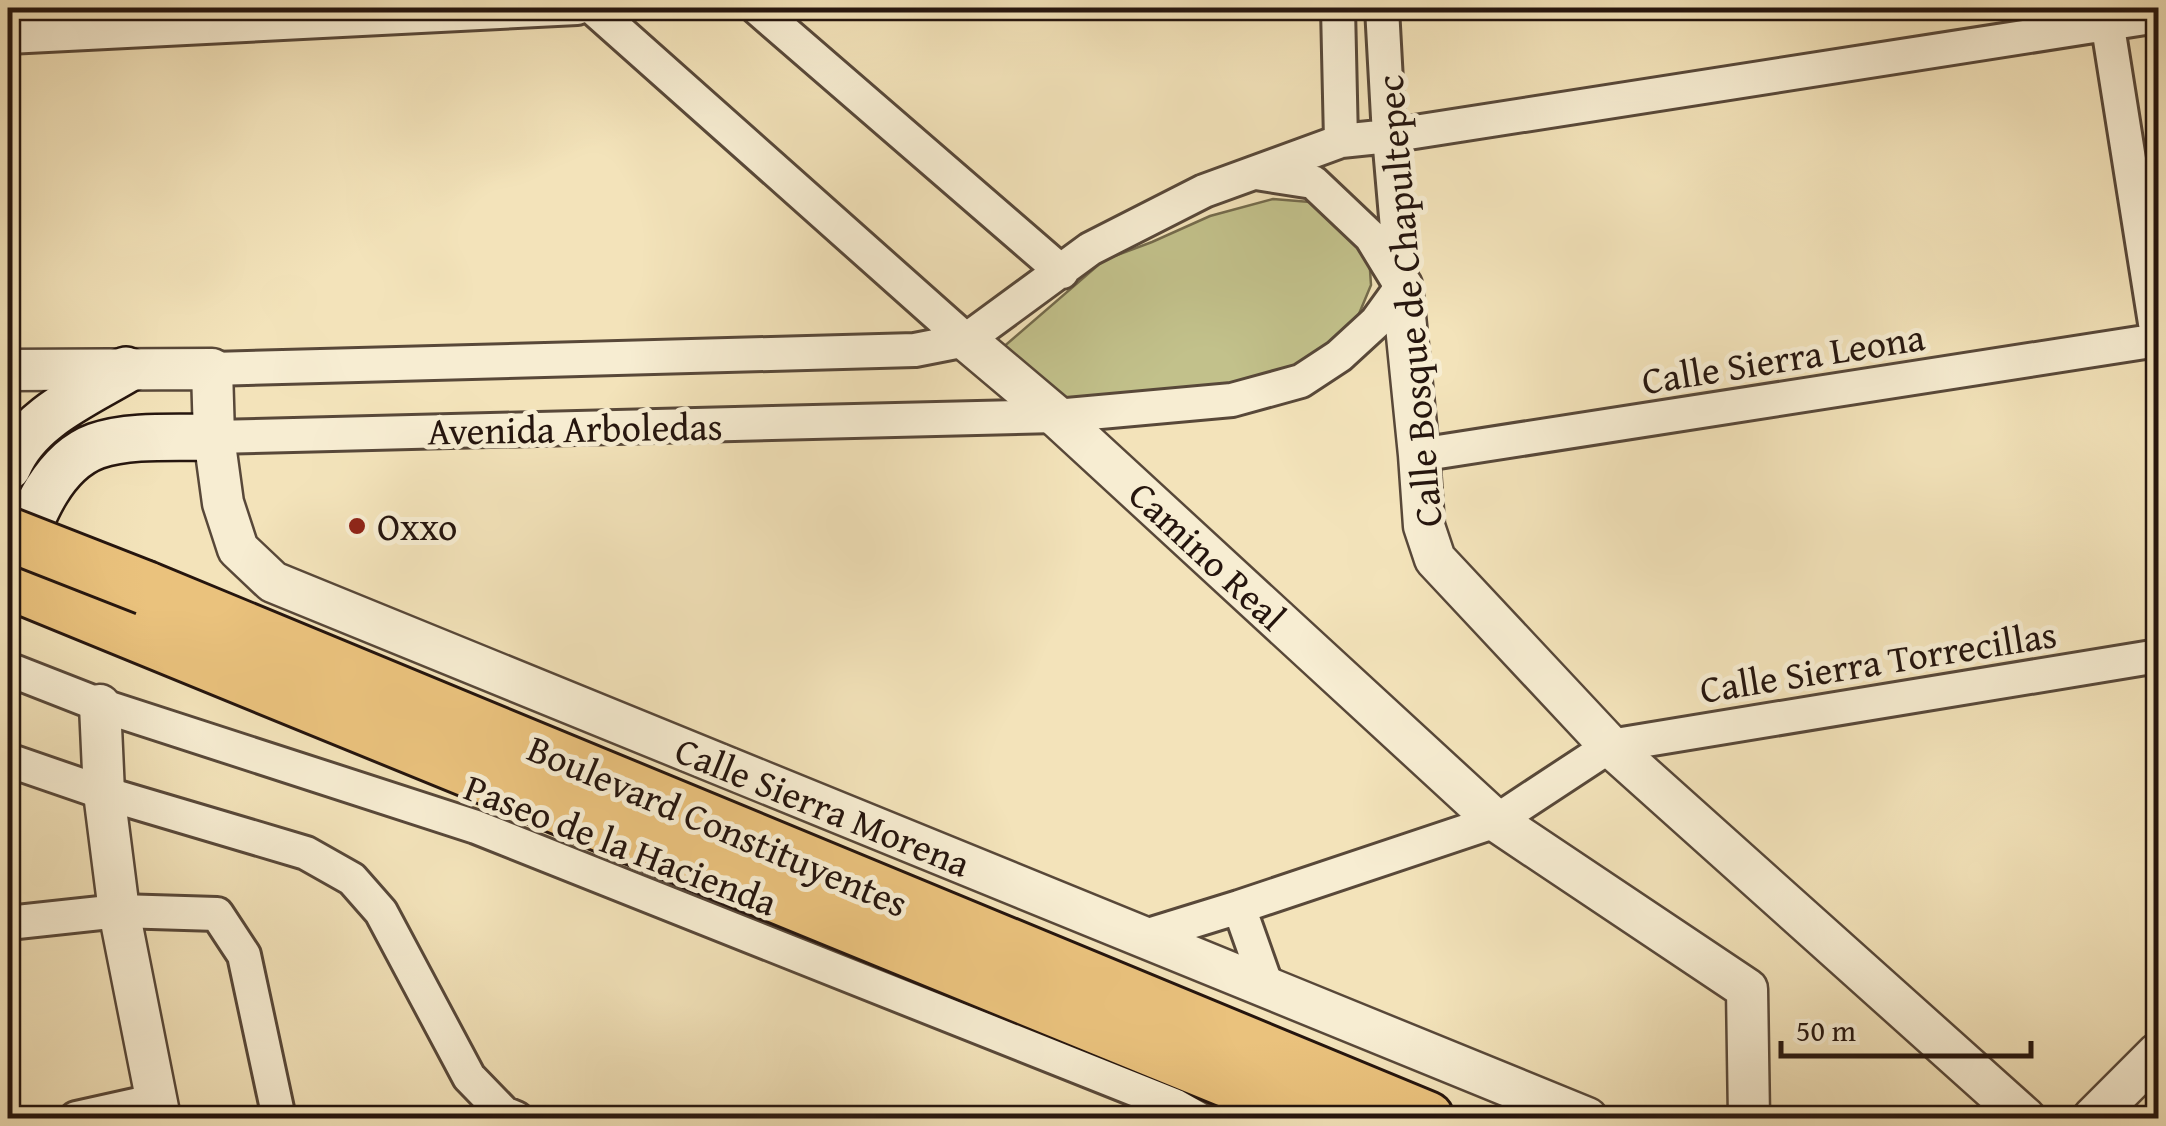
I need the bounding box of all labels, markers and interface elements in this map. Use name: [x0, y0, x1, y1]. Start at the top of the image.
street label: Calle Bosque de Chapultepec: [1360, 73, 1456, 529]
street label: Calle Sierra Leona: [1638, 308, 1928, 408]
street label: Avenida Arboledas: [427, 397, 723, 459]
street label: Camino Real: [1117, 467, 1299, 643]
place label: Oxxo: [377, 498, 457, 554]
marker: Oxxo: [346, 515, 368, 537]
street label: Calle Sierra Torrecillas: [1696, 605, 2060, 717]
street label: Boulevard Constituyentes: [519, 719, 917, 931]
street label: Calle Sierra Morena: [667, 721, 979, 891]
street label: Paseo de la Hacienda: [457, 759, 785, 929]
scale bar: [1781, 996, 2031, 1058]
text: 50 m: [1796, 1008, 1856, 1052]

